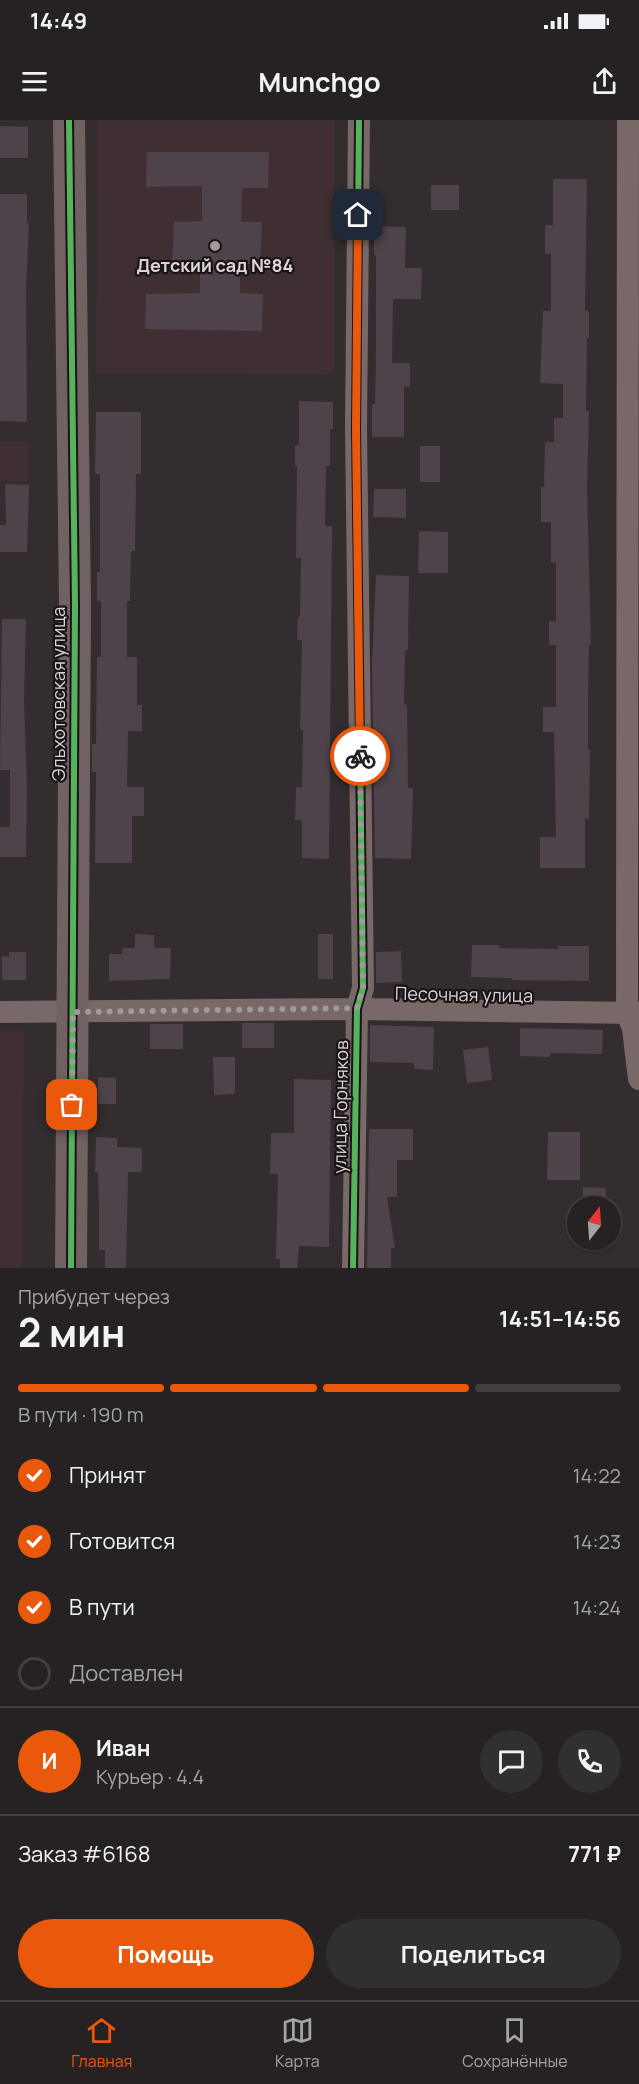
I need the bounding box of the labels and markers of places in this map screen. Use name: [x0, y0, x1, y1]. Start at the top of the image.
pin: [332, 189, 383, 240]
marker: Детский сад №84: [208, 239, 222, 253]
place label: Детский сад №84: [137, 253, 294, 277]
pin: [46, 1079, 97, 1130]

